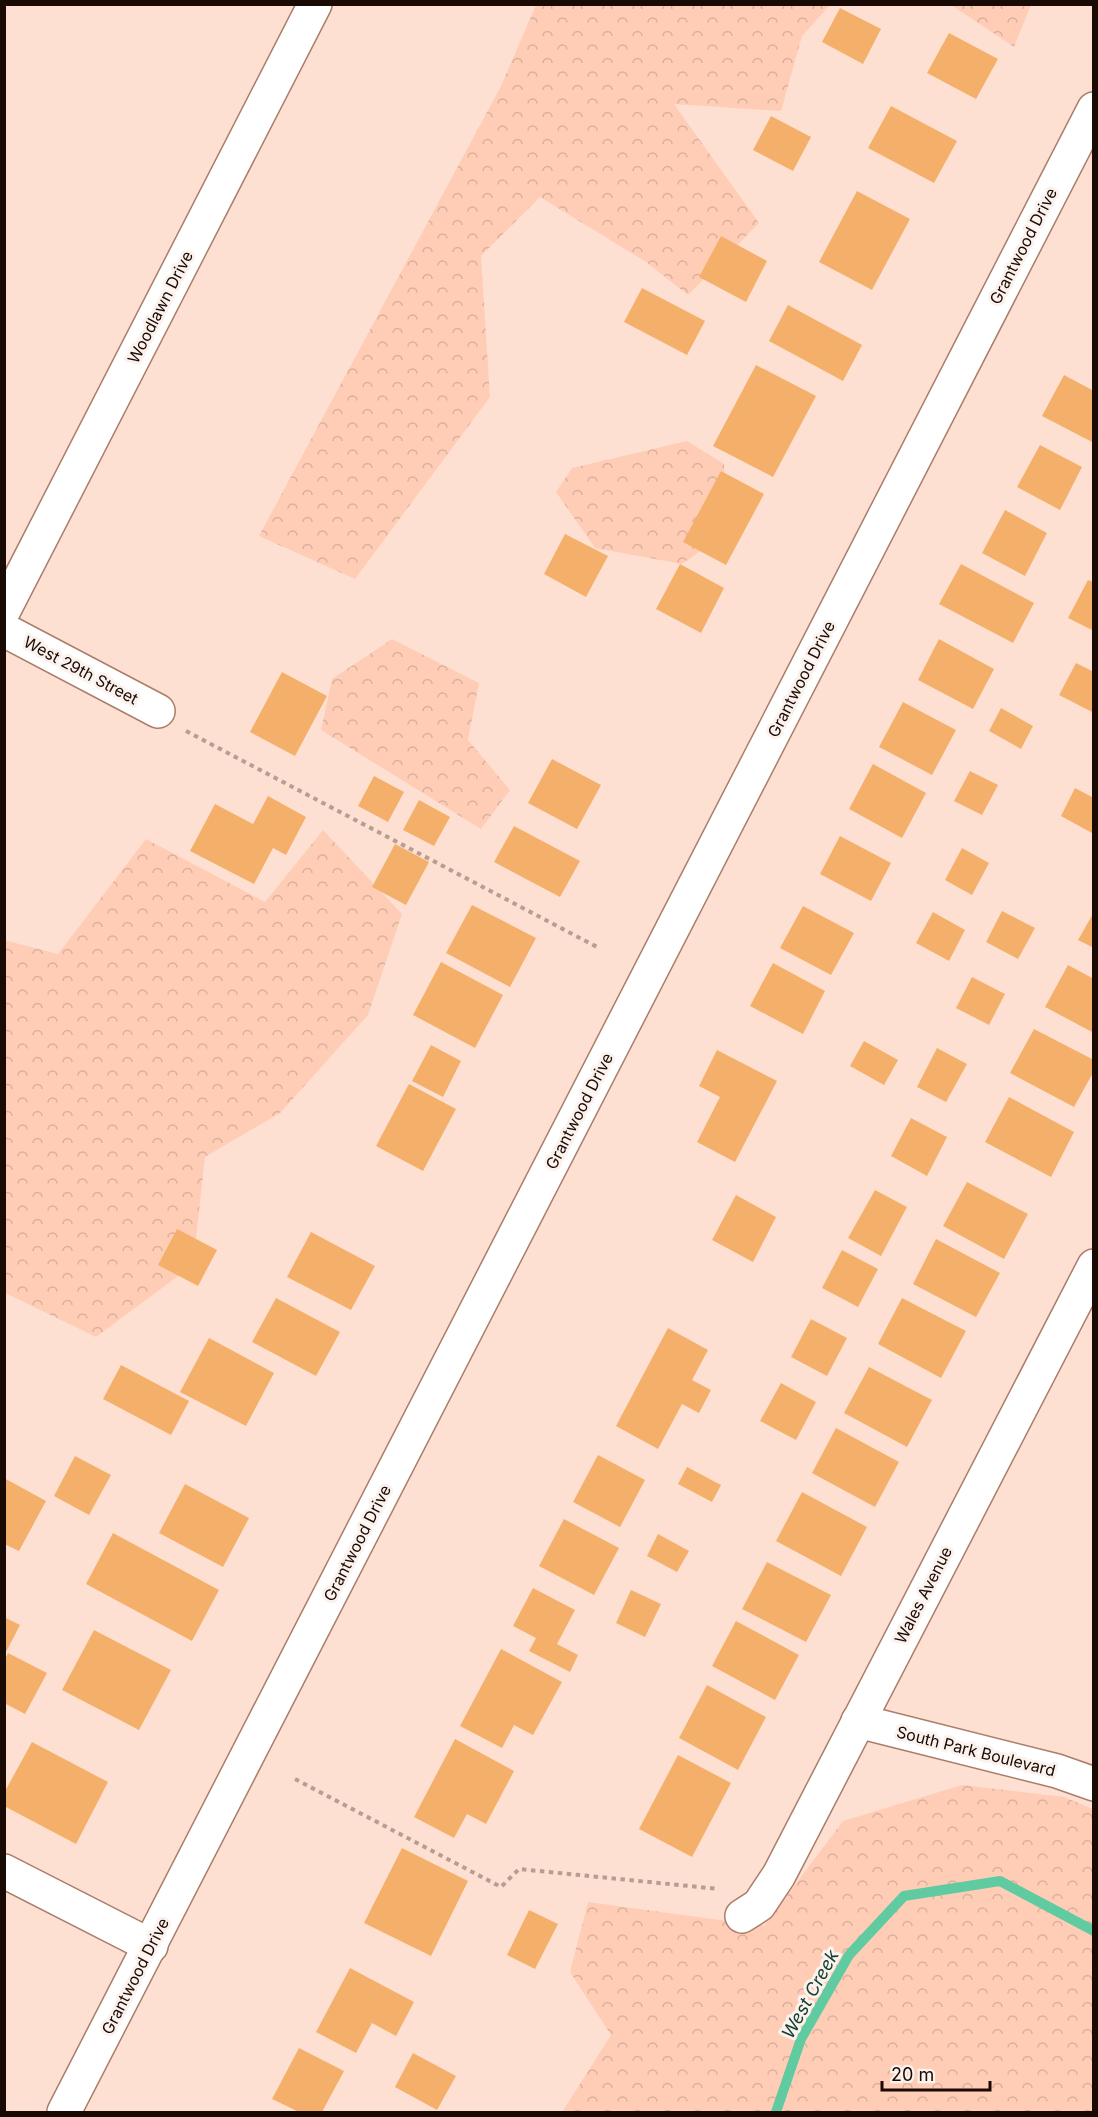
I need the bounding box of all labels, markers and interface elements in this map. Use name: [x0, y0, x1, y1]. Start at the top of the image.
street label: Grantwood Drive: [985, 184, 1061, 308]
street label: Woodlawn Drive: [123, 247, 197, 367]
street label: Grantwood Drive: [763, 617, 839, 741]
street label: West 29th Street: [20, 631, 142, 709]
street label: Grantwood Drive: [541, 1049, 617, 1173]
street label: Grantwood Drive: [319, 1481, 395, 1605]
street label: Wales Avenue: [890, 1543, 956, 1647]
street label: South Park Boulevard: [894, 1722, 1058, 1780]
street label: Grantwood Drive: [97, 1914, 173, 2038]
water label: West Creek: [777, 1945, 843, 2042]
scale bar: [882, 2054, 990, 2092]
text: 20 m: [891, 2064, 934, 2085]

